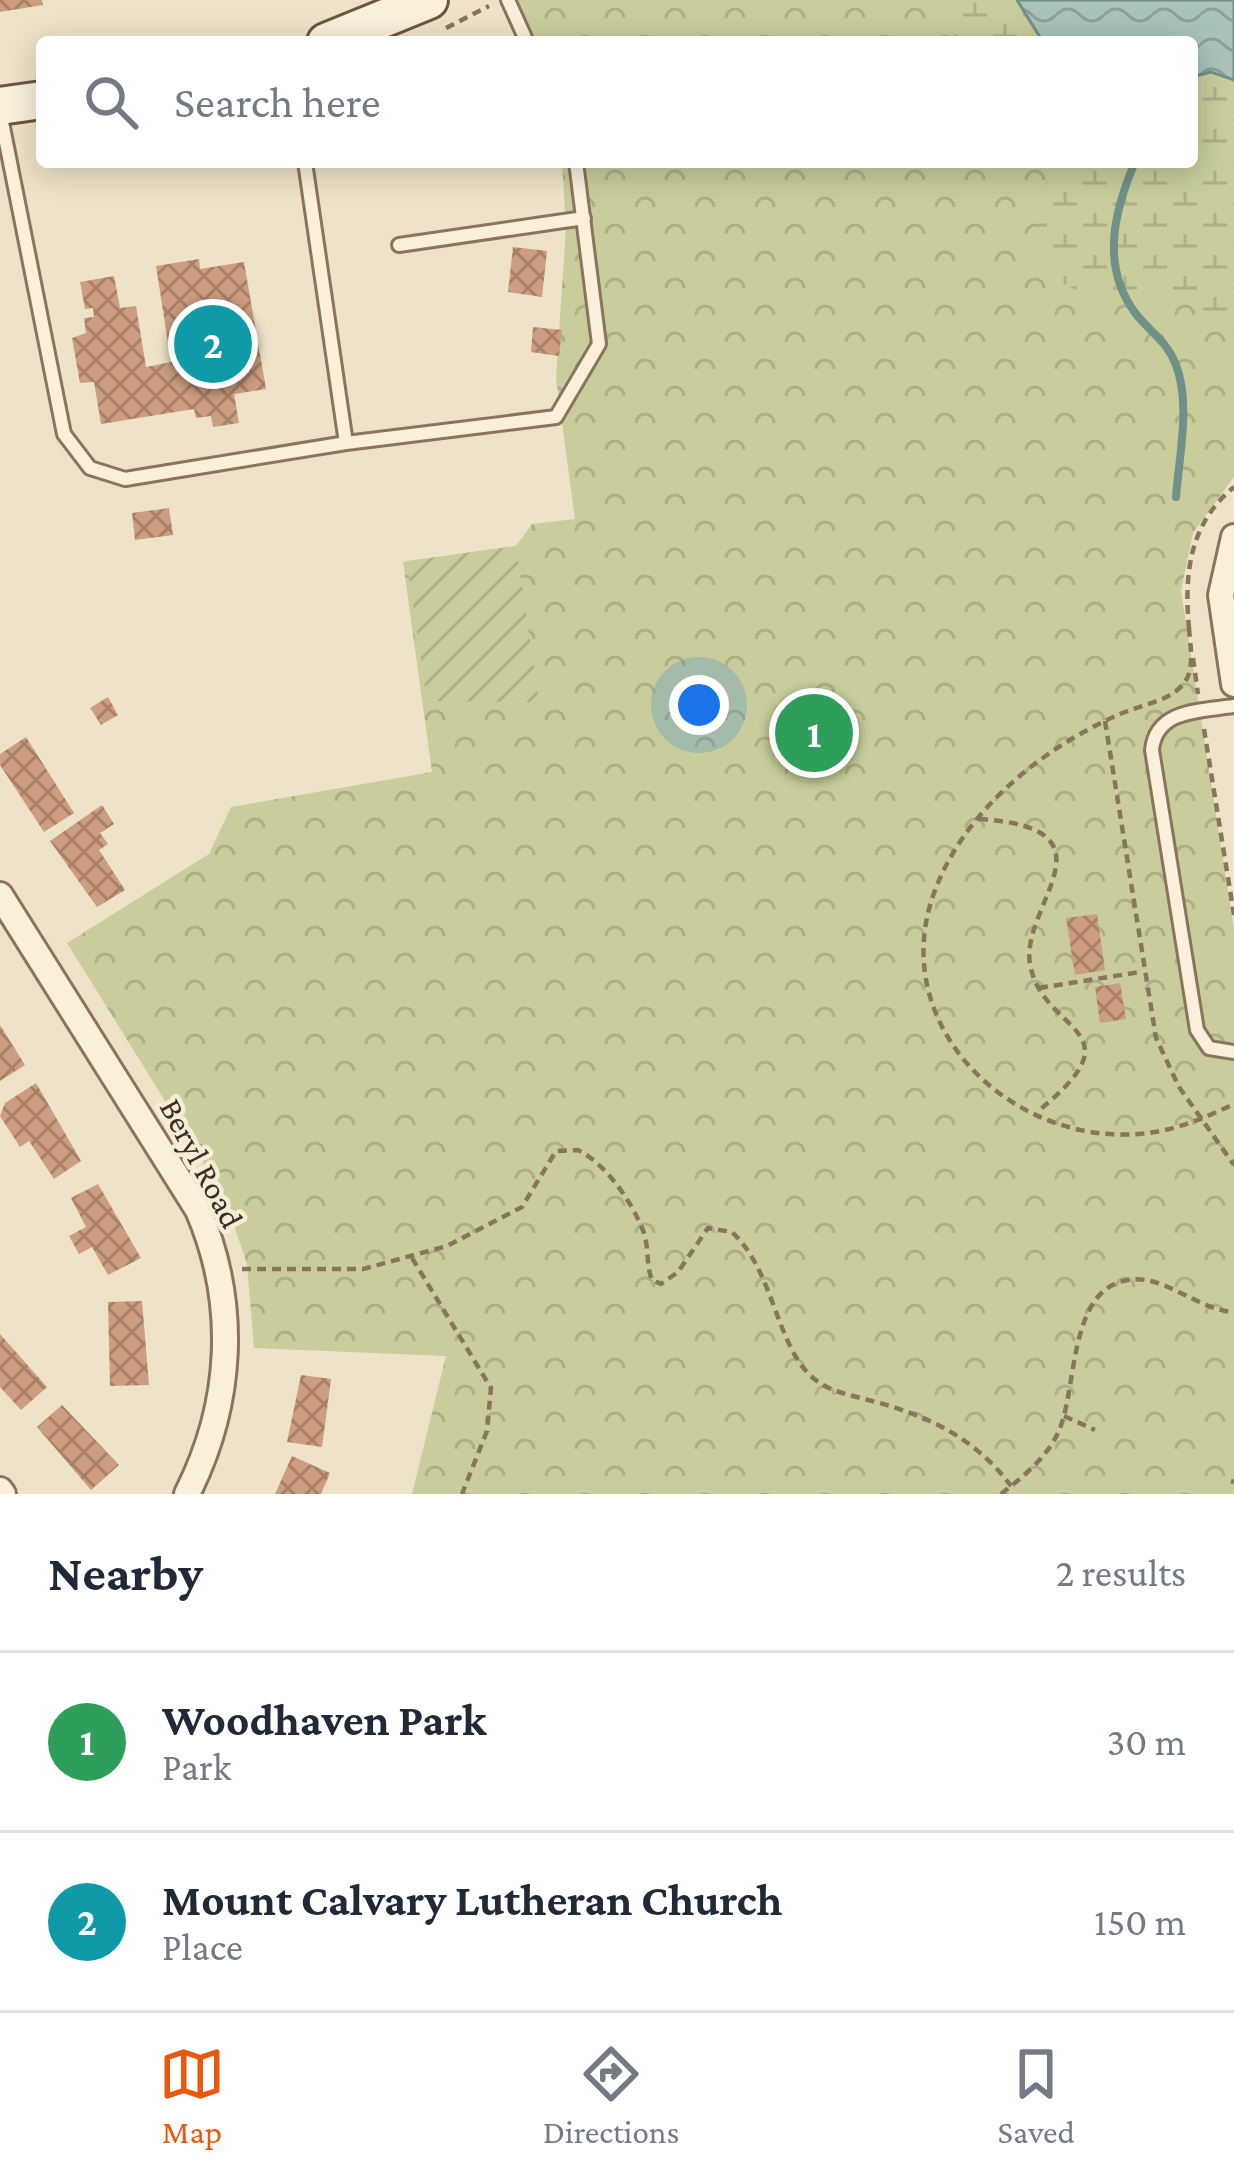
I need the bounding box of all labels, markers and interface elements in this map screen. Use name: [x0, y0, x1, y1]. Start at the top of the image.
search box: [36, 36, 1198, 168]
icon: search: [78, 69, 144, 135]
text: Search here: [174, 77, 381, 127]
pin: 2: [174, 299, 252, 389]
your location: [669, 675, 729, 735]
pin: 1: [775, 688, 853, 778]
street label: Beryl Road: [152, 1092, 252, 1234]
text: Nearby: [48, 1544, 203, 1601]
text: 2 results: [1056, 1551, 1186, 1594]
text: Woodhaven Park: [162, 1695, 486, 1745]
text: 1: [80, 1720, 94, 1763]
text: 30 m: [1107, 1720, 1186, 1763]
text: Park: [162, 1745, 231, 1788]
text: Mount Calvary Lutheran Church: [162, 1875, 782, 1925]
text: 2: [77, 1900, 97, 1943]
text: 150 m: [1094, 1900, 1186, 1943]
text: Place: [162, 1925, 243, 1968]
tab: Map: [159, 2041, 225, 2150]
tab: Directions: [543, 2041, 680, 2150]
tab: Saved: [998, 2041, 1075, 2150]

